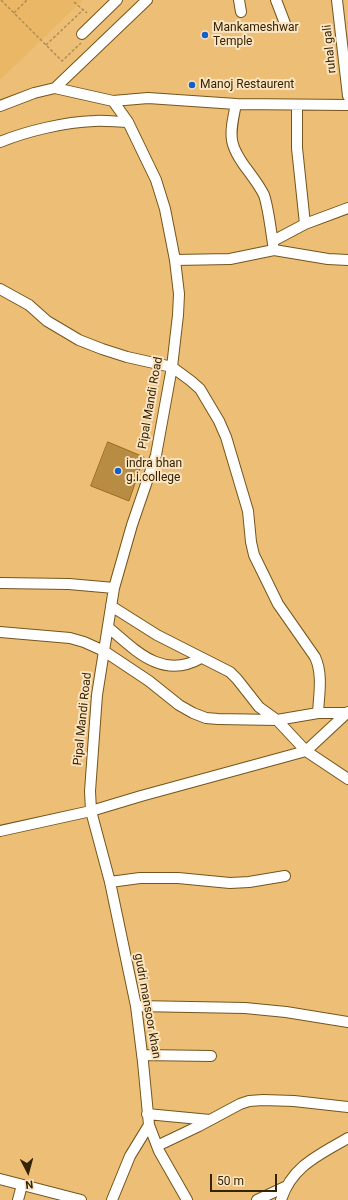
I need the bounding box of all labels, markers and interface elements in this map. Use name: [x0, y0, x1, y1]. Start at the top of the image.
place label: Mankameshwar Temple: [213, 21, 299, 49]
street label: ruhal gali: [320, 24, 340, 74]
marker: Mankameshwar Temple: [200, 30, 210, 40]
place label: Manoj Restaurent: [200, 78, 294, 92]
marker: Manoj Restaurent: [187, 80, 197, 90]
street label: Pipal Mandi Road: [136, 356, 166, 450]
place label: indra bhan g.i.college: [126, 457, 182, 485]
marker: indra bhan g.i.college: [113, 466, 123, 476]
street label: Pipal Mandi Road: [71, 672, 95, 766]
street label: gudri mansoor khan: [131, 952, 163, 1060]
north arrow: [8, 1152, 48, 1192]
scale bar: [212, 1166, 279, 1192]
text: 50 m: [217, 1174, 244, 1188]
text: N: [25, 1178, 34, 1191]

